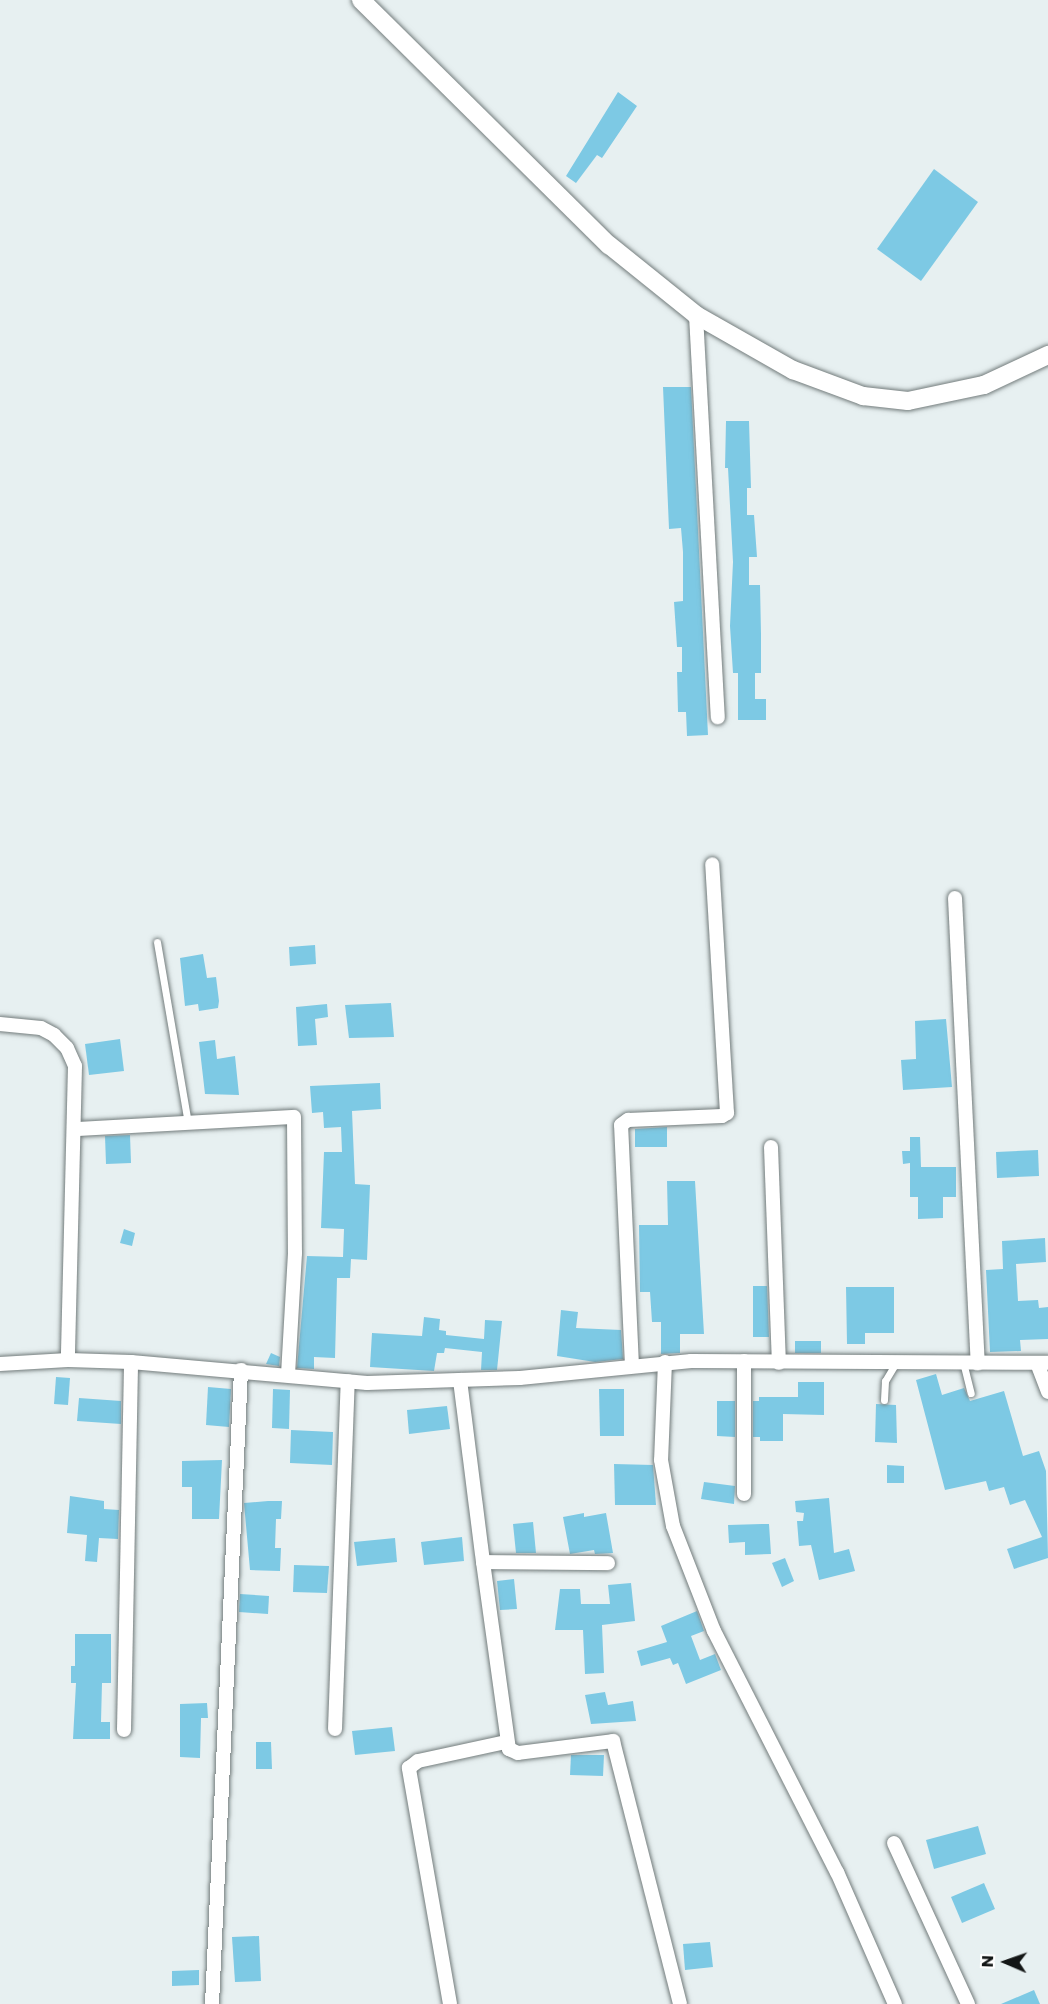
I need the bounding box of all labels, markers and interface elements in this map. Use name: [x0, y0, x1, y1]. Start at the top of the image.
north arrow: [976, 1932, 1036, 1992]
text: N: [976, 1955, 999, 1968]

